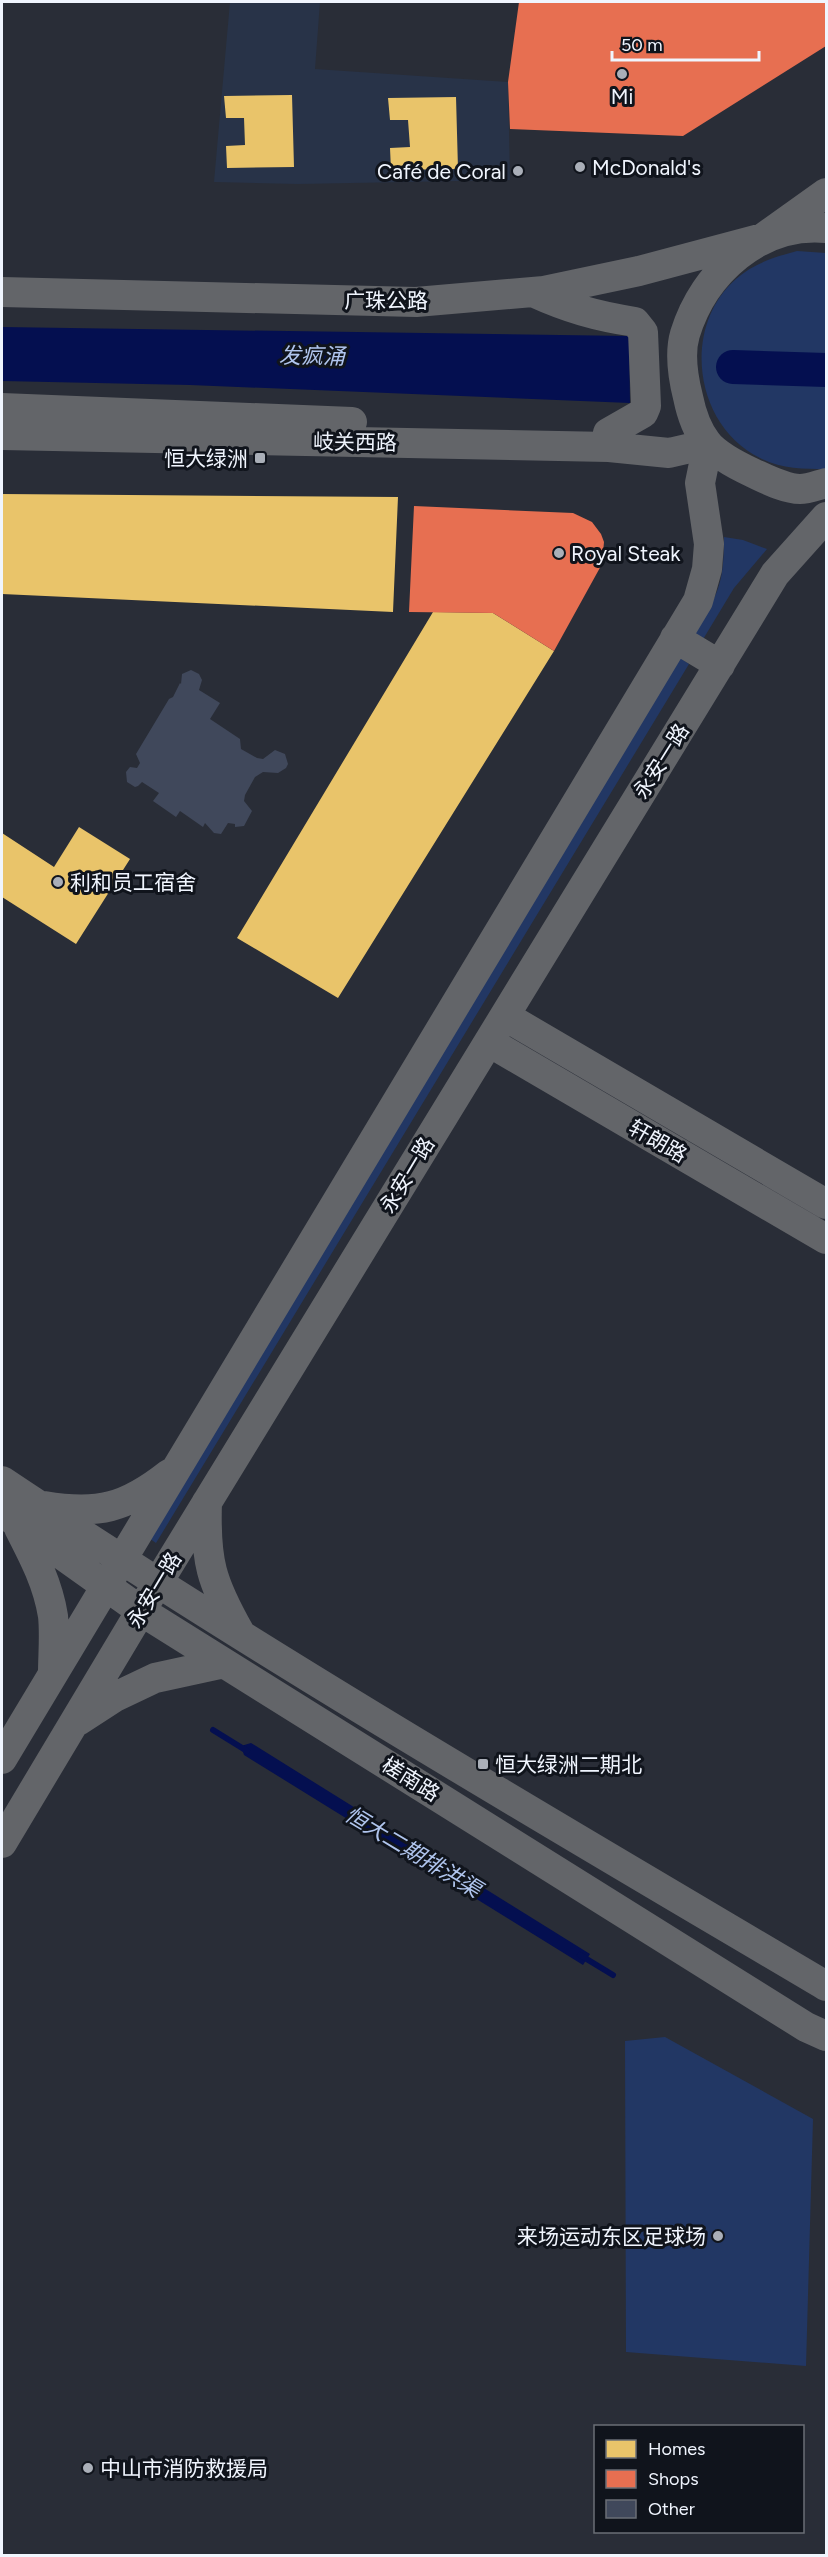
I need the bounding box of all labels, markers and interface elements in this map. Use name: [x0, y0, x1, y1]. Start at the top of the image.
scale bar: [612, 24, 759, 62]
text: 50 m: [621, 34, 663, 56]
marker: Mi: [615, 67, 629, 81]
place label: Mi: [611, 84, 633, 109]
place label: McDonald's: [592, 155, 701, 180]
place label: Café de Coral: [377, 159, 506, 184]
marker: McDonald's: [573, 160, 587, 174]
marker: Café de Coral: [511, 164, 525, 178]
street label: 广珠公路: [344, 288, 428, 313]
water label: 发疯涌: [279, 342, 348, 370]
street label: 岐关西路: [313, 429, 397, 455]
place label: 恒大绿洲: [164, 446, 248, 471]
marker: 恒大绿洲: [253, 451, 267, 465]
place label: Royal Steak: [571, 541, 681, 566]
marker: Royal Steak: [552, 546, 566, 560]
street label: 永安一路: [628, 719, 694, 803]
place label: 利和员工宿舍: [70, 870, 196, 895]
marker: 利和员工宿舍: [51, 875, 65, 889]
street label: 轩朗路: [624, 1114, 692, 1168]
street label: 永安一路: [375, 1133, 439, 1217]
street label: 永安一路: [122, 1548, 186, 1632]
street label: 槎南路: [378, 1752, 444, 1806]
place label: 恒大绿洲二期北: [495, 1752, 642, 1777]
marker: 恒大绿洲二期北: [476, 1757, 490, 1771]
water label: 恒大二期排洪渠: [340, 1801, 489, 1905]
place label: 来场运动东区足球场: [517, 2224, 706, 2249]
marker: 来场运动东区足球场: [711, 2229, 725, 2243]
legend: [594, 2425, 804, 2533]
text: Homes: [648, 2438, 706, 2460]
place label: 中山市消防救援局: [100, 2456, 268, 2481]
marker: 中山市消防救援局: [81, 2461, 95, 2475]
text: Shops: [648, 2468, 699, 2490]
text: Other: [648, 2498, 695, 2520]

